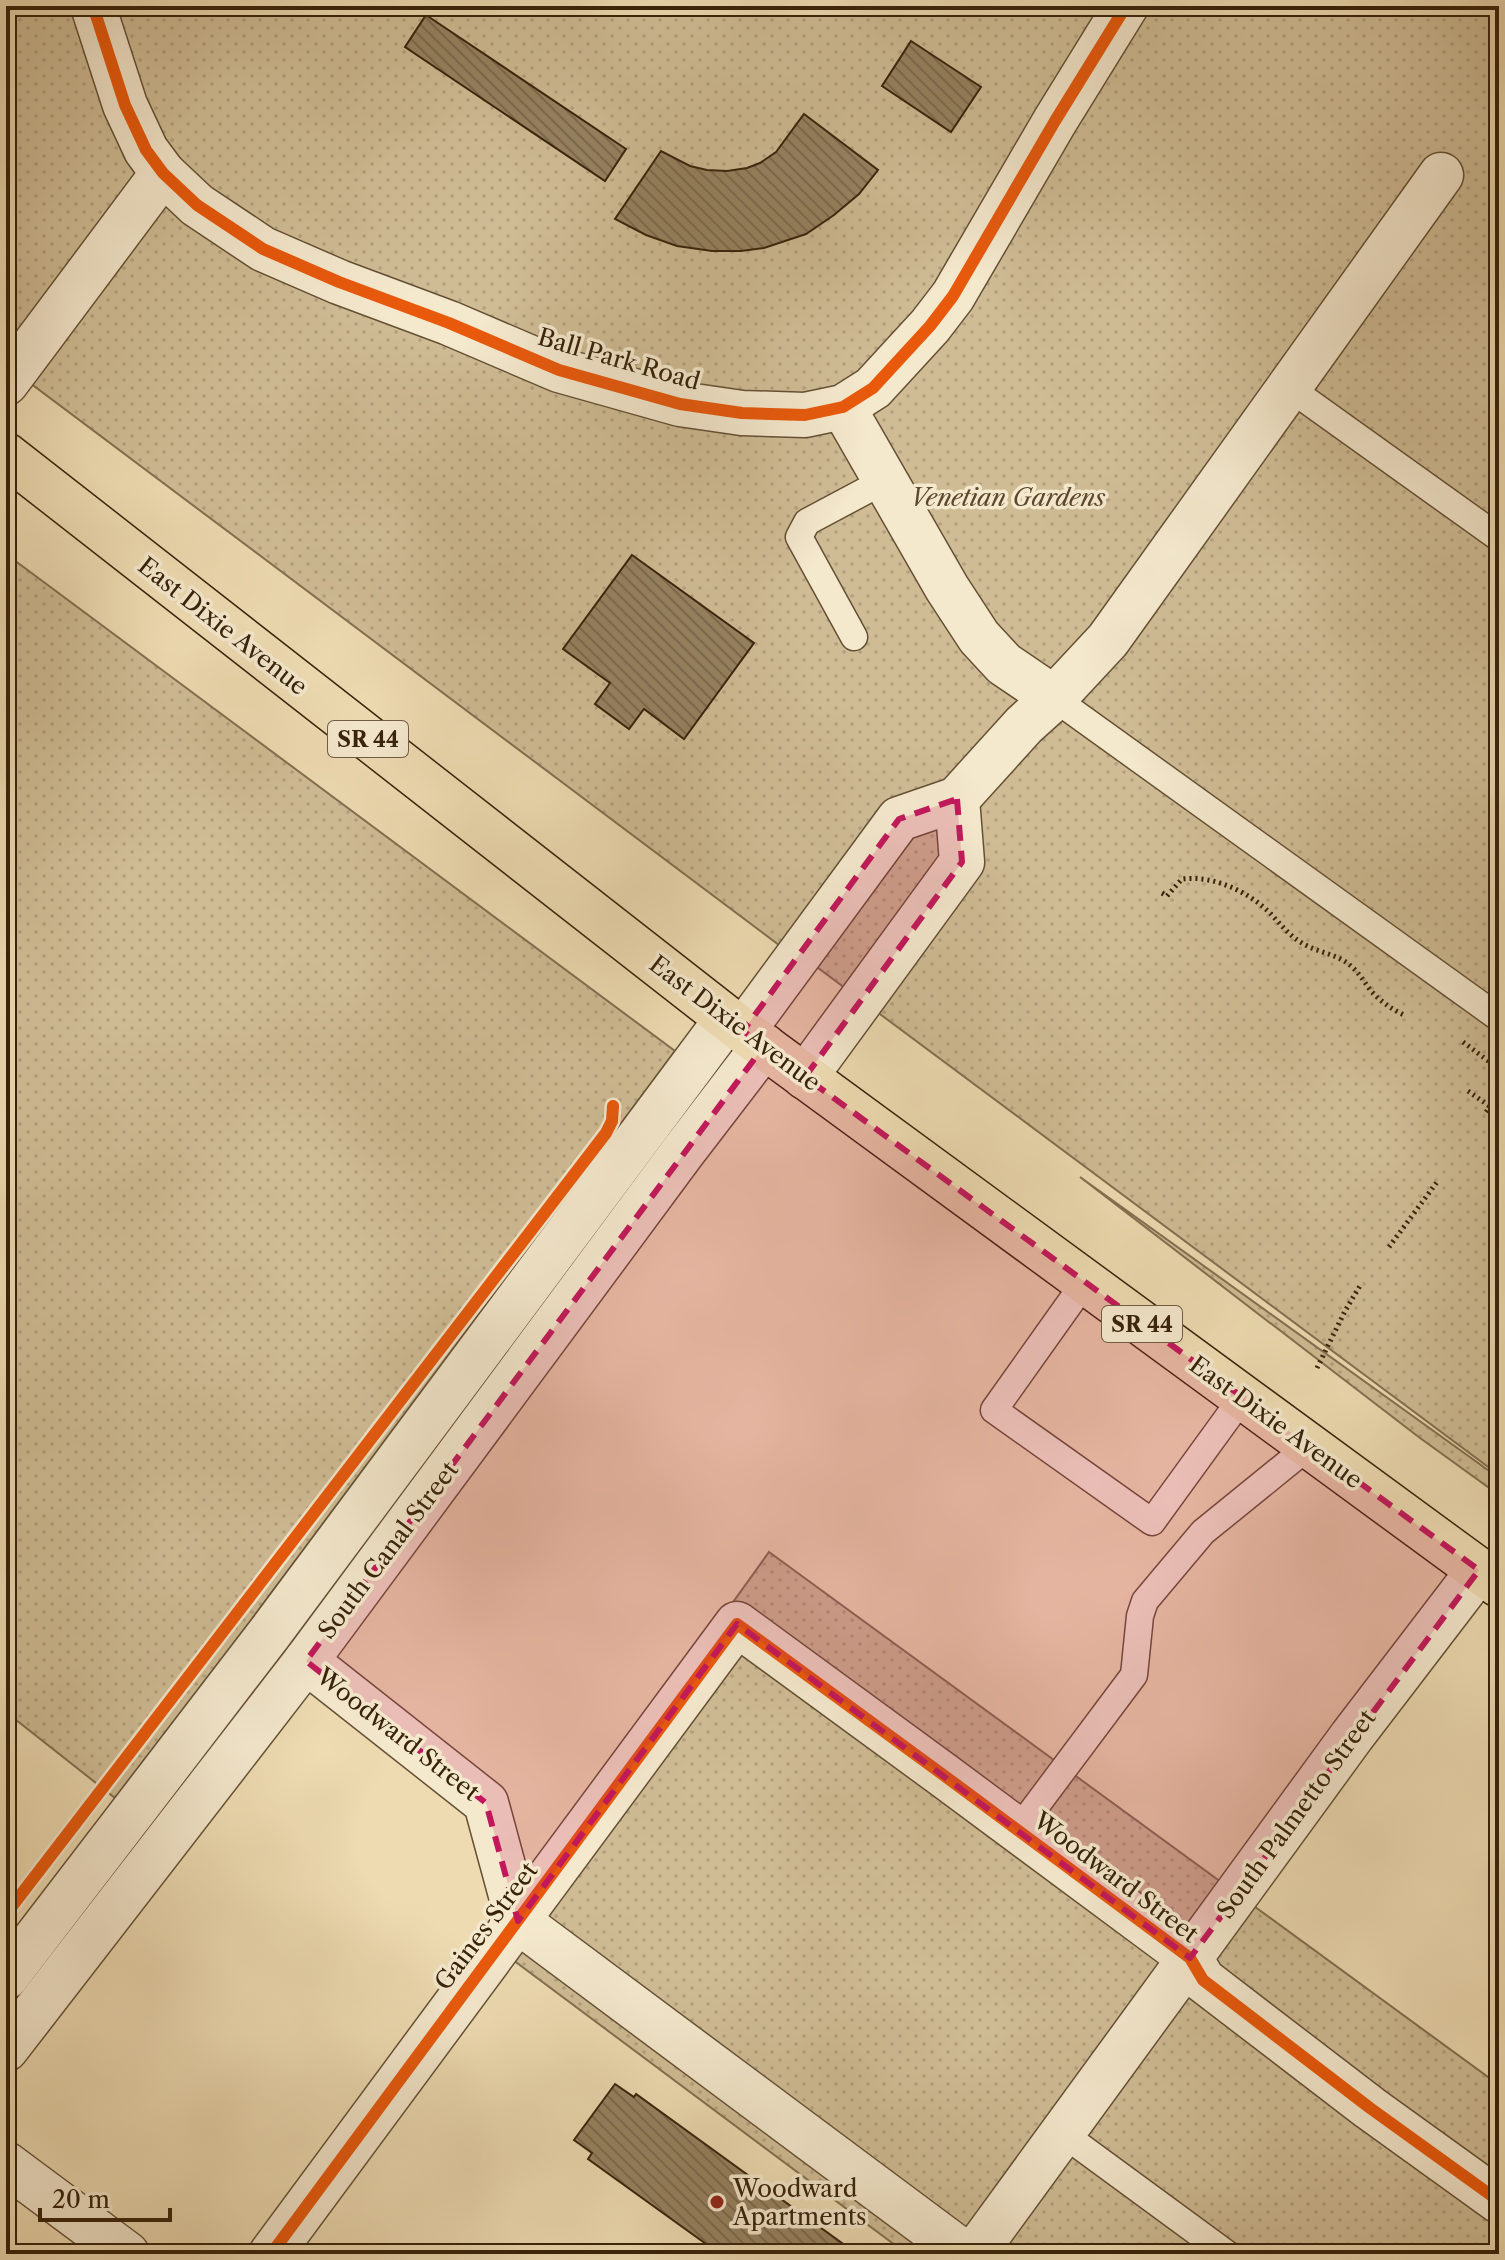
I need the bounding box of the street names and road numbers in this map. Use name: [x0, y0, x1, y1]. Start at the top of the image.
street label: Ball Park Road: [535, 322, 704, 396]
street label: East Dixie Avenue: [133, 551, 313, 701]
road number: SR 44: [328, 721, 408, 757]
street label: East Dixie Avenue: [644, 949, 826, 1097]
road number: SR 44: [1102, 1306, 1182, 1342]
street label: East Dixie Avenue: [1184, 1350, 1368, 1494]
street label: South Canal Street: [312, 1455, 464, 1644]
street label: Woodward Street: [310, 1661, 486, 1807]
street label: South Palmetto Street: [1211, 1704, 1382, 1924]
street label: Woodward Street: [1027, 1805, 1204, 1949]
street label: Gaines Street: [428, 1856, 544, 1996]

